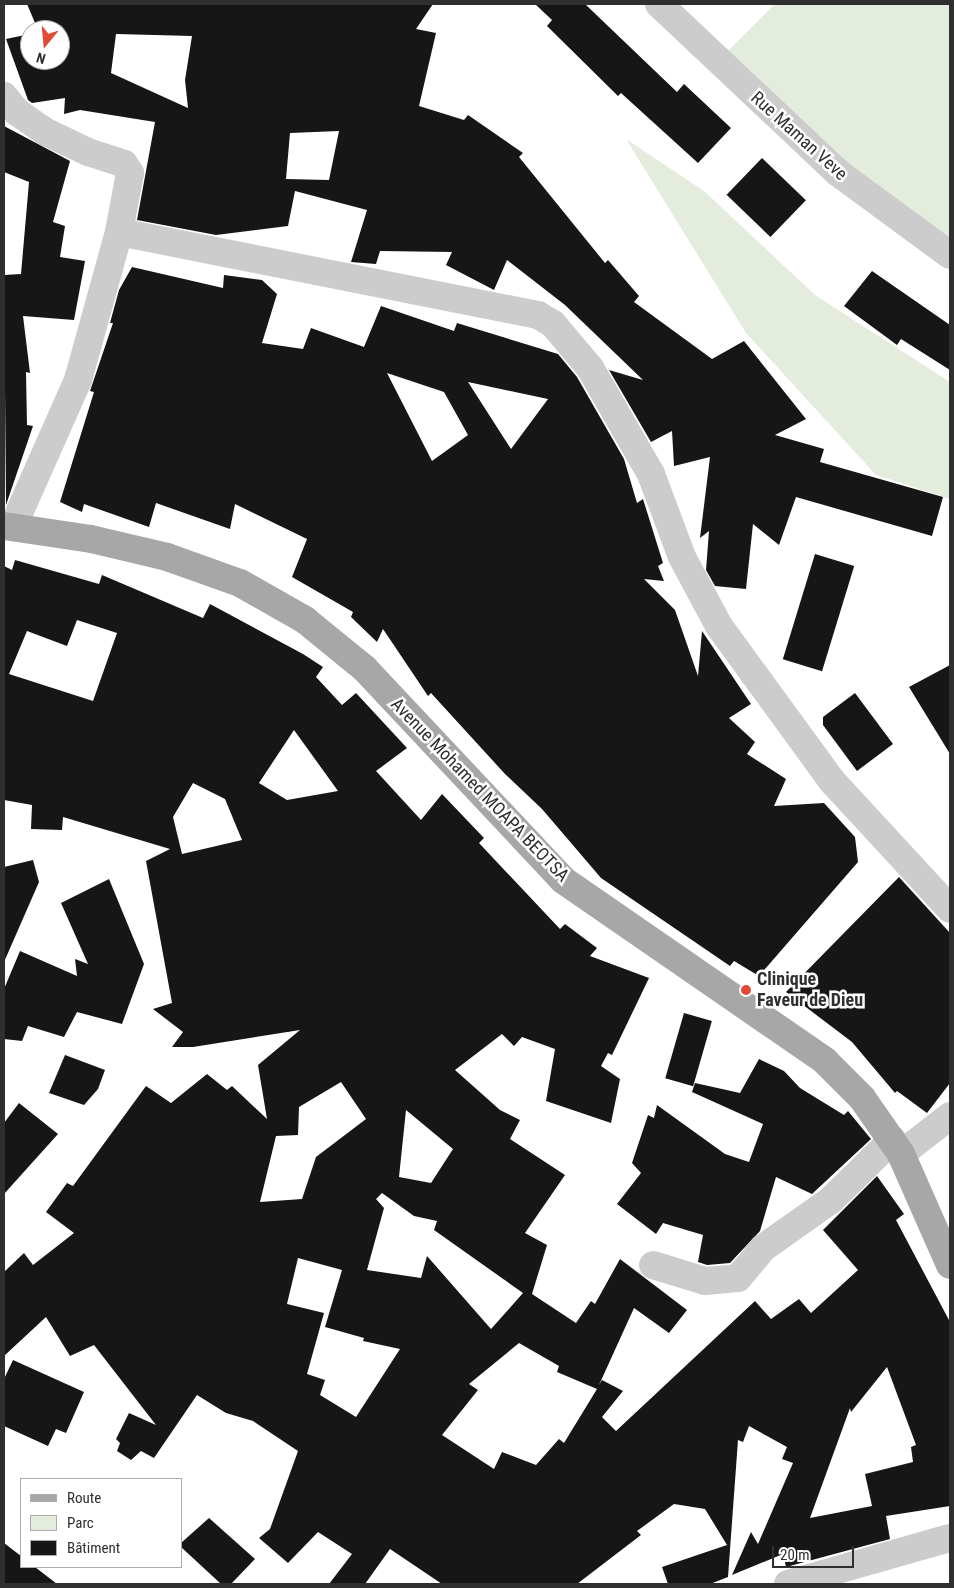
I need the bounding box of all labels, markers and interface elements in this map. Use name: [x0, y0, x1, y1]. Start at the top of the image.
north arrow: [20, 20, 70, 70]
text: N: [34, 49, 47, 67]
street label: Rue Maman Veve: [746, 87, 852, 185]
street label: Avenue Mohamed MOAPA BEOTSA: [386, 694, 574, 886]
place label: Clinique Faveur de Dieu: [757, 969, 863, 1012]
marker: Clinique Faveur de Dieu: [739, 983, 753, 997]
legend: [20, 1478, 182, 1568]
text: Route: [67, 1489, 101, 1507]
text: Parc: [67, 1514, 94, 1532]
scale bar: [774, 1536, 856, 1568]
text: Bâtiment: [67, 1539, 120, 1557]
text: 20 m: [780, 1546, 810, 1564]

